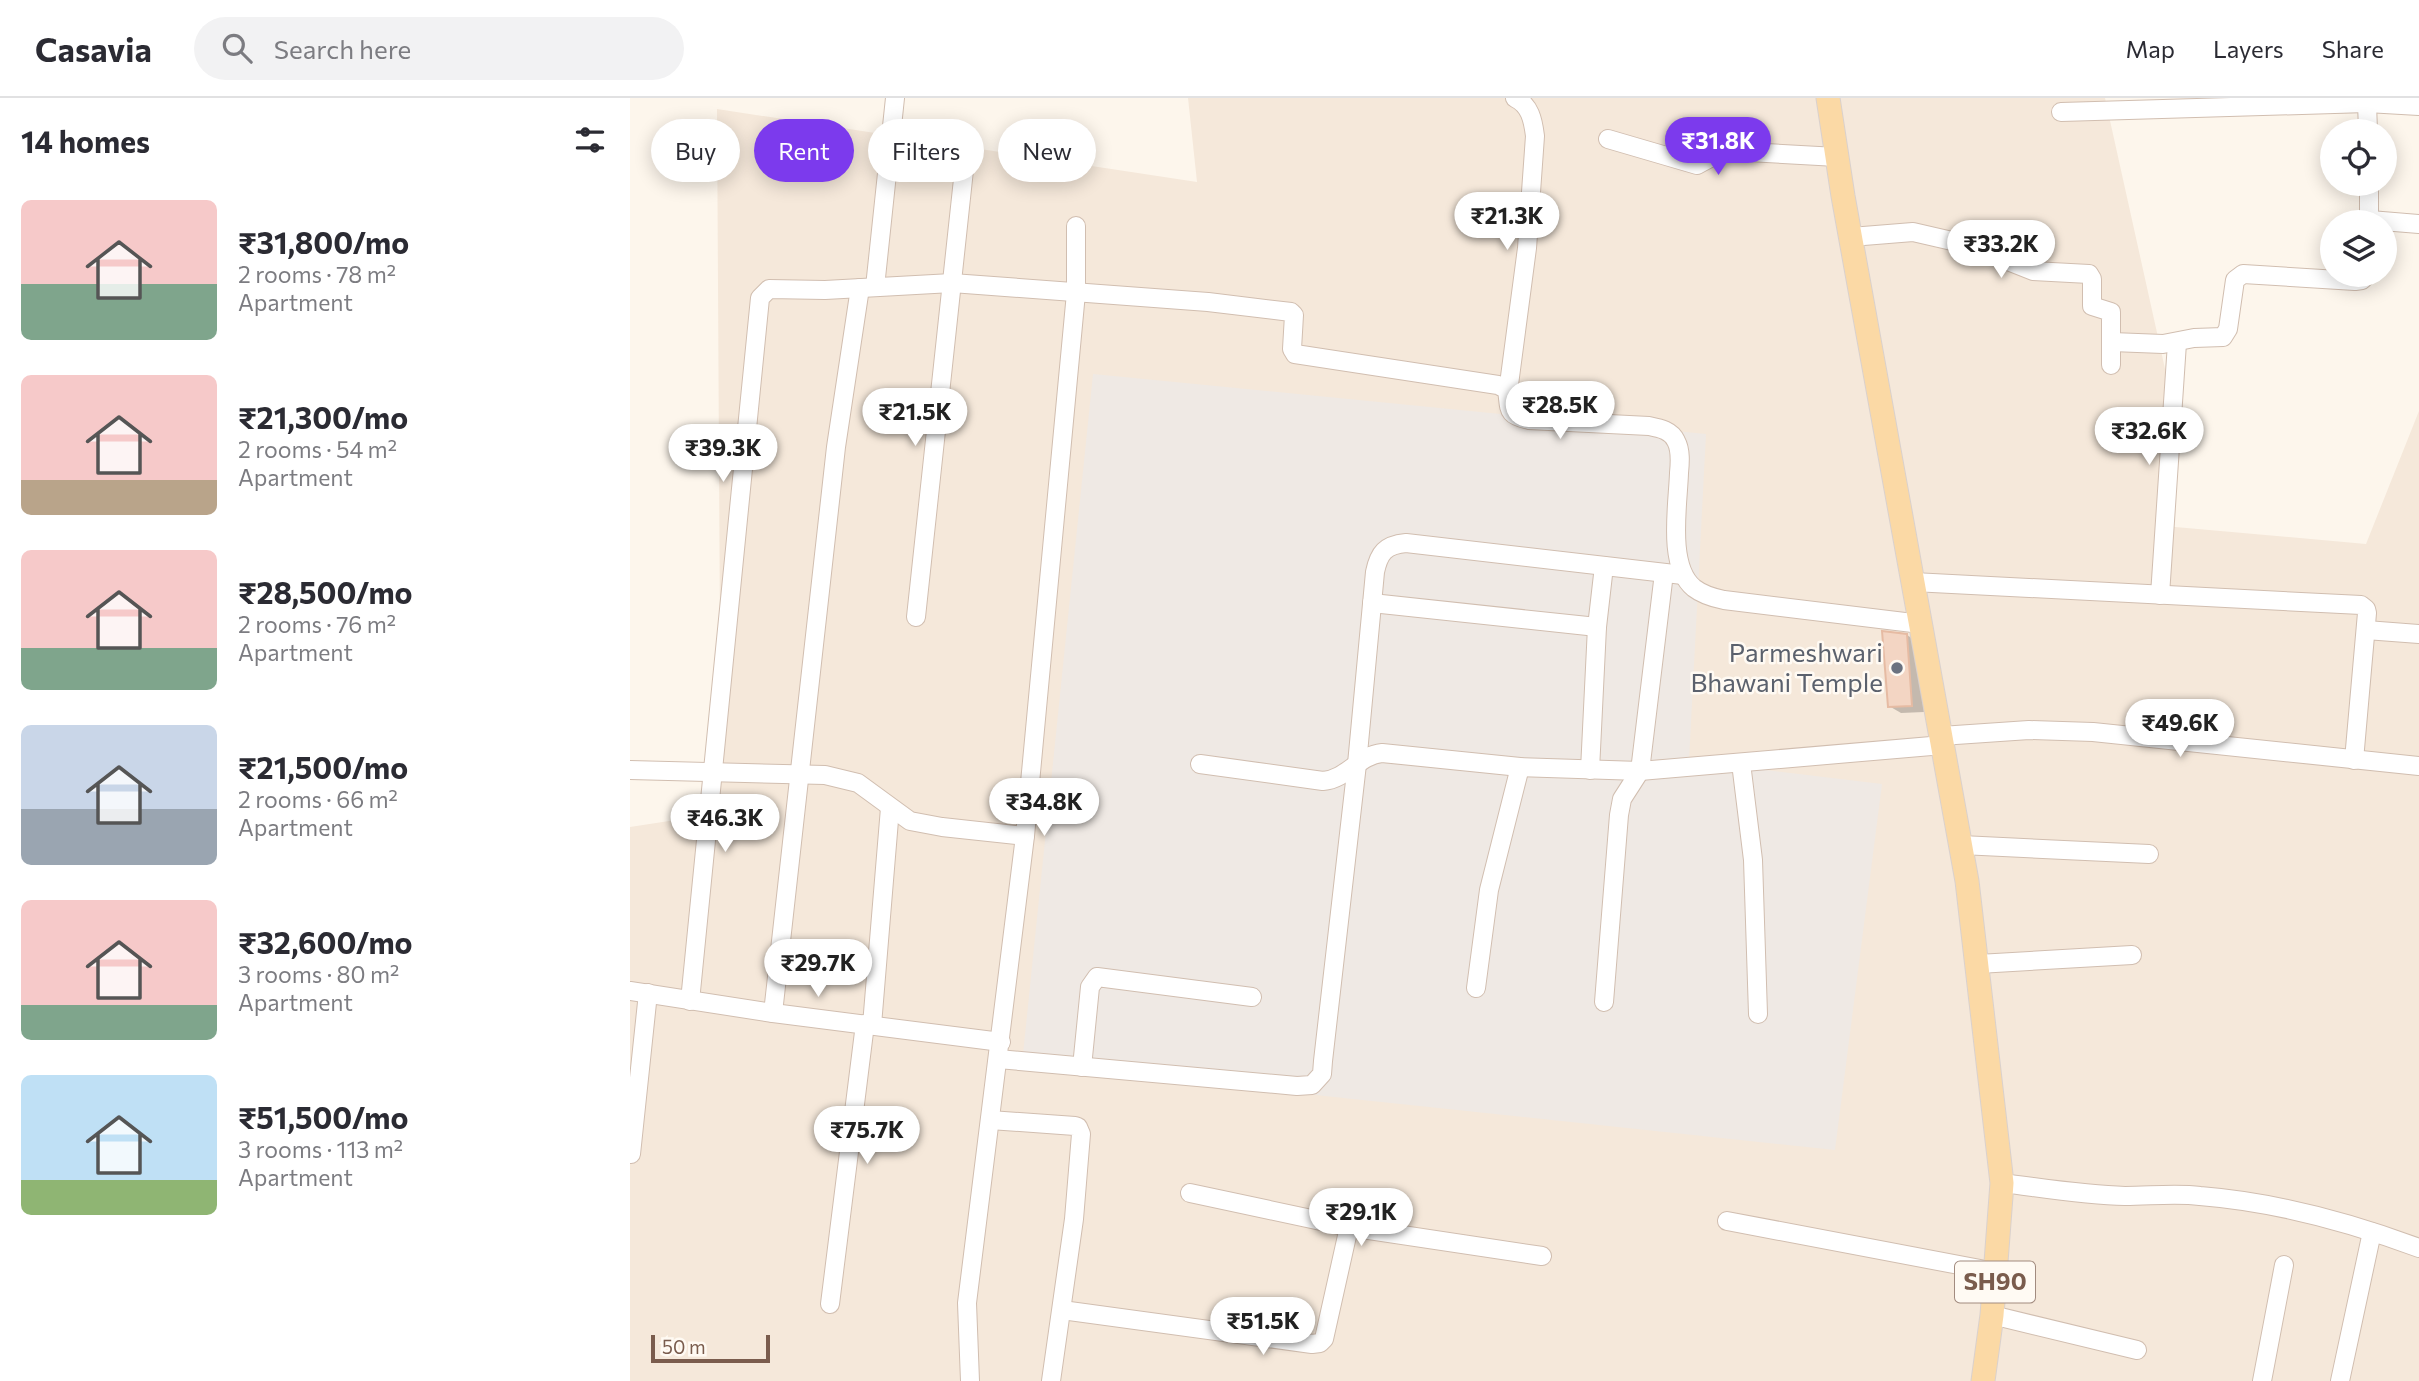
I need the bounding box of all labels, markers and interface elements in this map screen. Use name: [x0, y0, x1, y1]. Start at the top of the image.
search box: [194, 17, 684, 80]
text: Casavia: [35, 28, 152, 69]
icon: search: [218, 29, 256, 67]
text: Search here: [274, 33, 411, 64]
text: Map: [2126, 34, 2175, 63]
text: Layers: [2213, 34, 2284, 63]
text: Share: [2322, 34, 2384, 63]
pin: ₹31.8K: [1661, 118, 1775, 177]
chip: Buy: [651, 119, 740, 182]
chip: Rent: [754, 119, 854, 182]
chip: Filters: [868, 119, 984, 182]
chip: New: [998, 119, 1096, 182]
map controls: [2320, 119, 2397, 287]
button: locate: [2320, 119, 2397, 196]
icon: filters: [571, 121, 609, 159]
text: 14 homes: [21, 122, 150, 159]
text: ₹31.8K: [1681, 126, 1755, 154]
pin: ₹21.3K: [1450, 192, 1564, 252]
text: ₹21.3K: [1470, 201, 1544, 229]
button: layers: [2320, 210, 2397, 287]
pin: ₹33.2K: [1944, 220, 2058, 280]
text: ₹31,800/mo: [238, 223, 409, 260]
icon: home: [77, 228, 161, 312]
text: ₹33.2K: [1963, 229, 2039, 257]
text: 2 rooms · 78 m²: [238, 260, 396, 288]
text: Apartment: [238, 288, 353, 316]
pin: ₹28.5K: [1503, 382, 1617, 441]
pin: ₹21.5K: [858, 388, 972, 448]
text: ₹28.5K: [1522, 390, 1598, 418]
text: ₹21.5K: [878, 397, 952, 425]
text: ₹21,300/mo: [238, 398, 408, 435]
icon: home: [77, 403, 161, 487]
pin: ₹32.6K: [2092, 408, 2206, 467]
text: ₹32.6K: [2111, 416, 2187, 444]
pin: ₹39.3K: [666, 424, 780, 484]
text: ₹39.3K: [684, 433, 762, 461]
text: 2 rooms · 54 m²: [238, 435, 397, 463]
text: Apartment: [238, 463, 353, 491]
text: ₹28,500/mo: [238, 573, 413, 610]
icon: home: [77, 578, 161, 662]
text: 2 rooms · 76 m²: [238, 610, 396, 638]
place label: Parmeshwari Bhawani Temple: [1691, 636, 1883, 697]
text: Apartment: [238, 638, 353, 666]
marker: Parmeshwari Bhawani Temple: [1889, 660, 1905, 676]
pin: ₹49.6K: [2123, 700, 2237, 759]
text: ₹49.6K: [2141, 708, 2219, 736]
text: ₹21,500/mo: [238, 748, 408, 785]
icon: home: [77, 753, 161, 837]
pin: ₹34.8K: [987, 778, 1101, 838]
text: 2 rooms · 66 m²: [238, 785, 398, 813]
text: ₹34.8K: [1005, 787, 1083, 815]
pin: ₹46.3K: [668, 794, 782, 854]
text: ₹46.3K: [687, 803, 763, 831]
text: Apartment: [238, 813, 353, 841]
text: ₹32,600/mo: [238, 923, 413, 960]
icon: home: [77, 928, 161, 1012]
pin: ₹29.7K: [761, 940, 875, 999]
text: ₹29.7K: [780, 948, 856, 976]
text: 3 rooms · 80 m²: [238, 960, 399, 988]
text: Apartment: [238, 988, 353, 1016]
text: ₹51,500/mo: [238, 1098, 408, 1135]
icon: home: [77, 1103, 161, 1187]
pin: ₹75.7K: [810, 1107, 924, 1166]
text: ₹75.7K: [830, 1115, 904, 1143]
text: 3 rooms · 113 m²: [238, 1135, 403, 1163]
text: Apartment: [238, 1163, 353, 1191]
pin: ₹29.1K: [1304, 1188, 1418, 1248]
text: ₹29.1K: [1325, 1197, 1397, 1225]
road number: SH90: [1955, 1262, 2035, 1302]
pin: ₹51.5K: [1206, 1298, 1320, 1357]
text: ₹51.5K: [1226, 1306, 1300, 1334]
scale bar: [651, 1332, 770, 1364]
text: 50 m: [662, 1335, 706, 1358]

